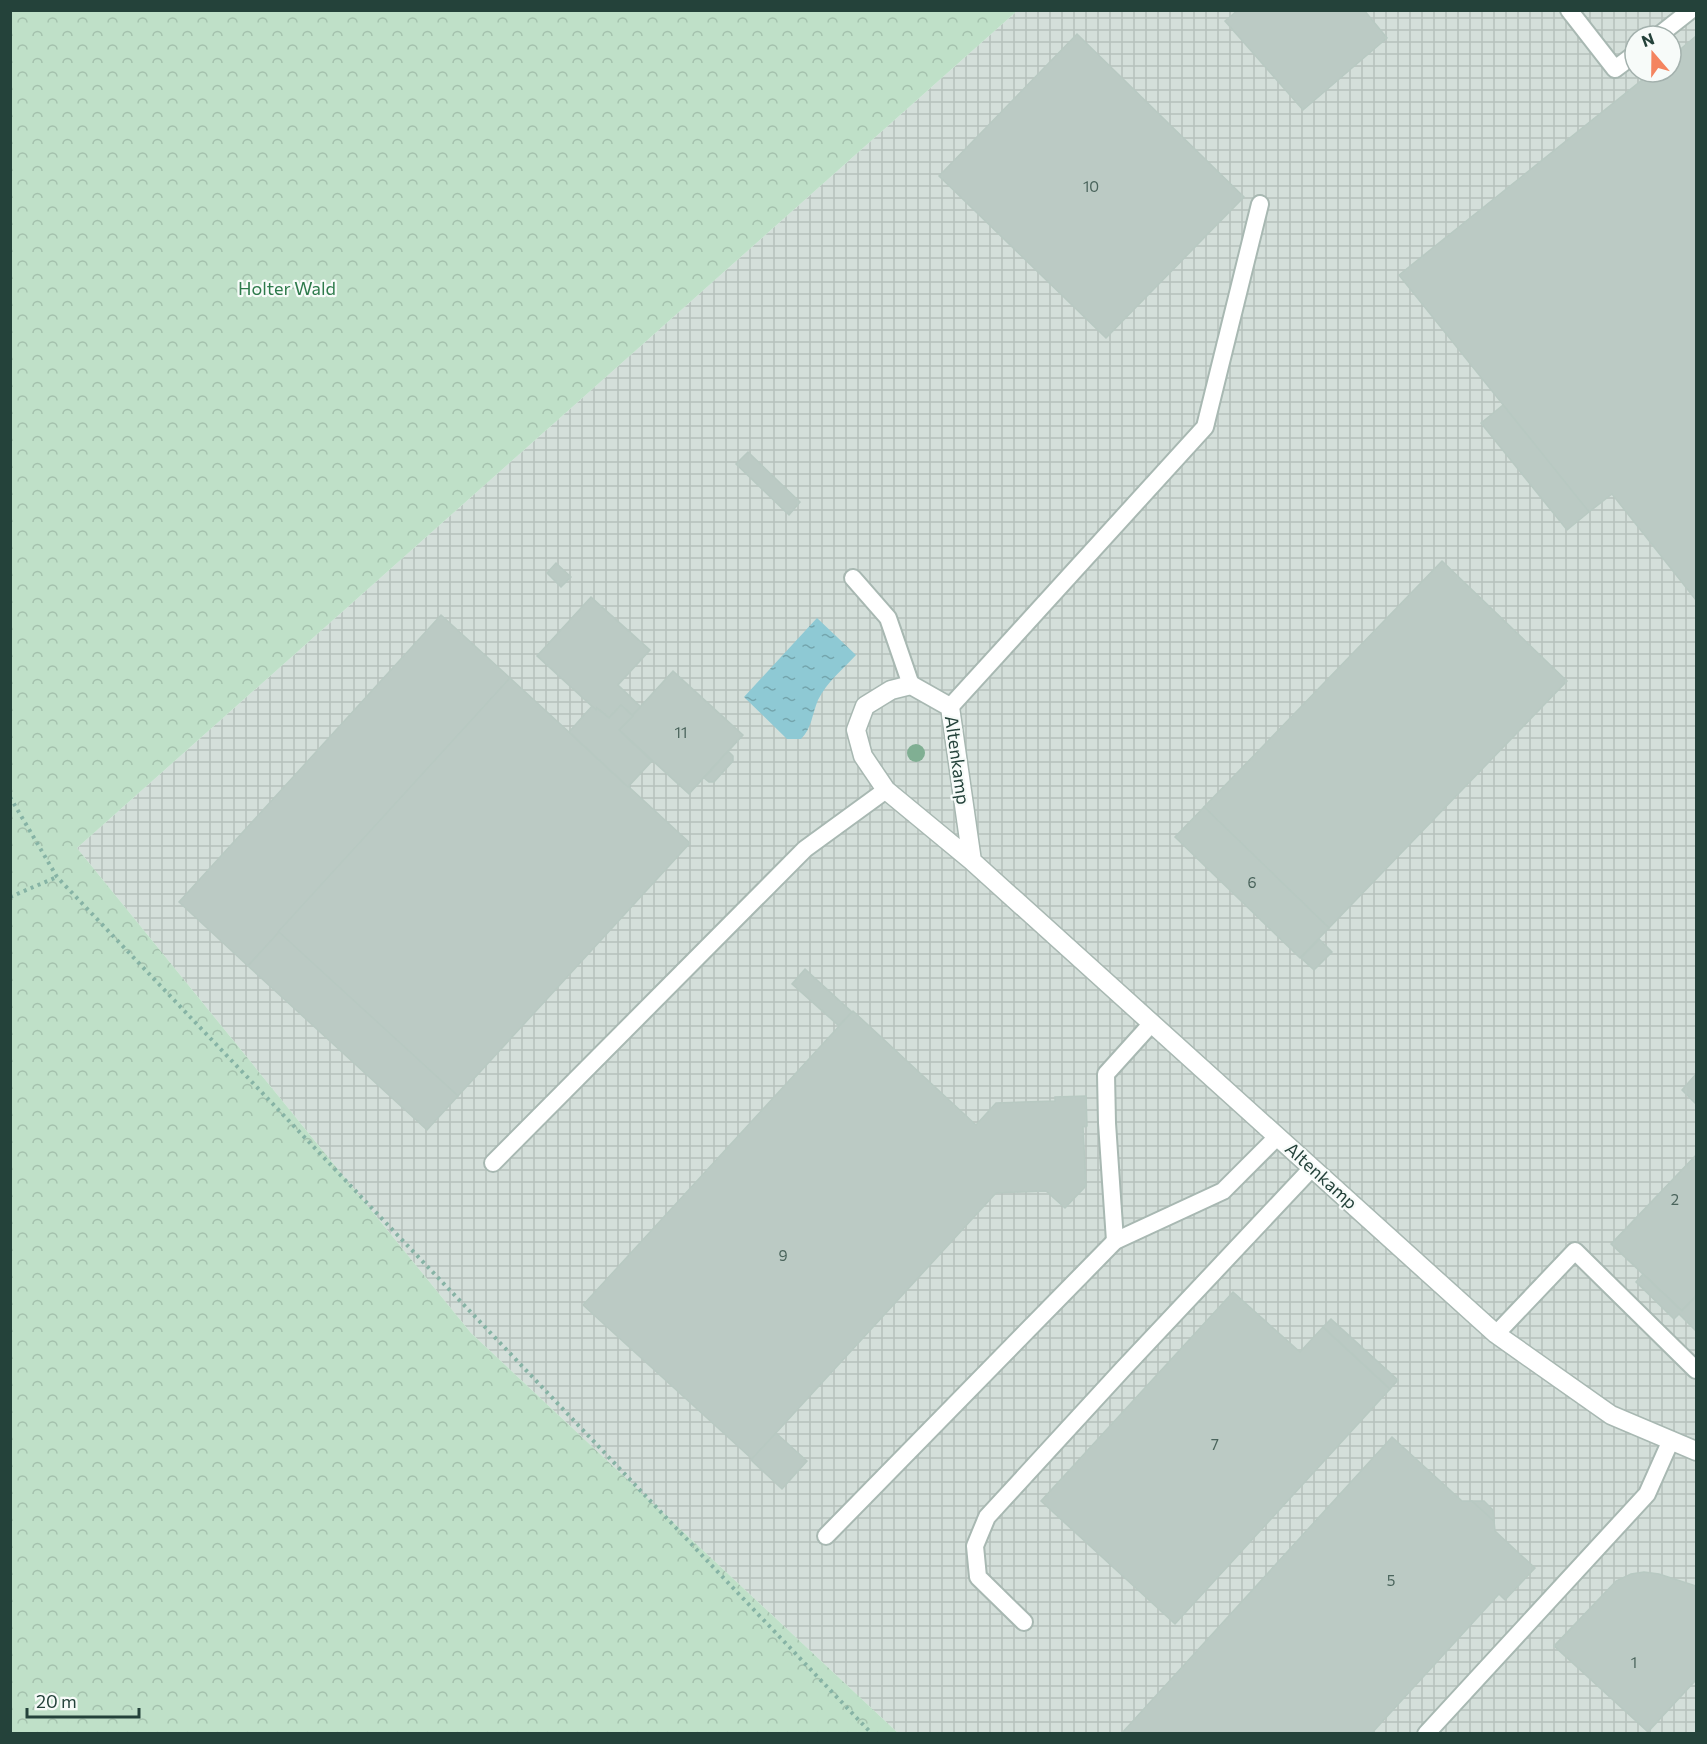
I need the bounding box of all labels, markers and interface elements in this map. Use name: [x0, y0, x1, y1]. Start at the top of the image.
north arrow: [1623, 24, 1683, 84]
text: N: [1639, 28, 1657, 50]
house number: 10: [1083, 177, 1099, 195]
park label: Holter Wald: [238, 277, 336, 299]
street label: Altenkamp: [941, 714, 975, 806]
house number: 11: [675, 723, 687, 741]
house number: 6: [1247, 873, 1257, 891]
street label: Altenkamp: [1281, 1137, 1362, 1213]
house number: 2: [1671, 1190, 1679, 1208]
house number: 9: [778, 1246, 788, 1264]
house number: 7: [1211, 1435, 1219, 1453]
house number: 5: [1387, 1571, 1395, 1589]
house number: 1: [1631, 1653, 1637, 1671]
scale bar: [27, 1681, 140, 1719]
text: 20 m: [36, 1690, 77, 1712]

